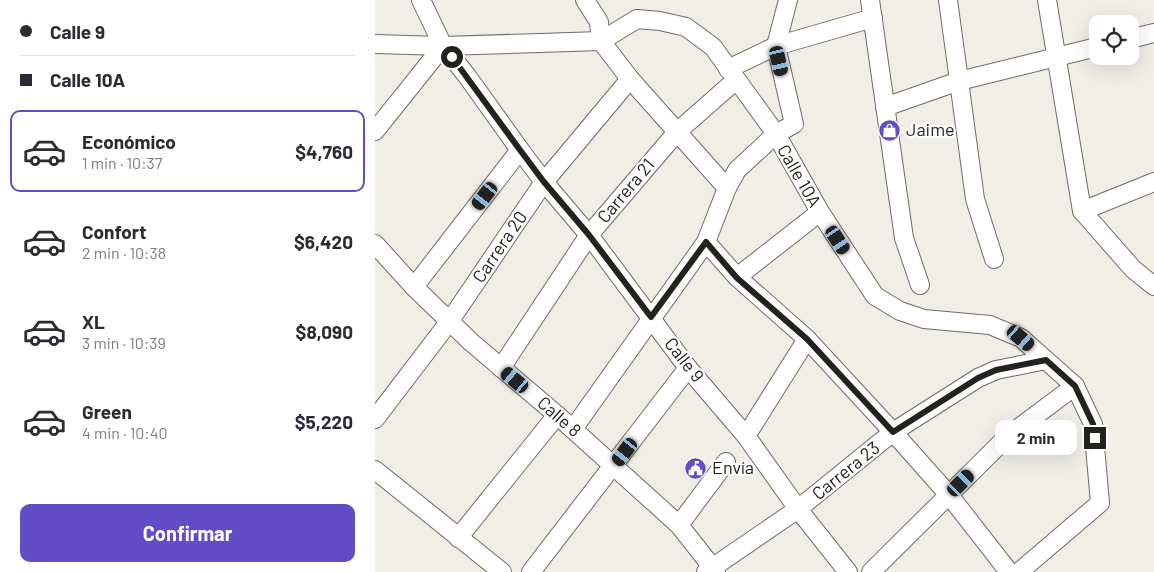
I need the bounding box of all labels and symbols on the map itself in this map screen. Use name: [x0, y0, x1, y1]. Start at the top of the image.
car: [768, 45, 789, 77]
route start: [441, 46, 463, 68]
shop icon: Jaime: [878, 118, 902, 142]
place label: Jaime: [906, 118, 955, 140]
street label: Calle 10A: [773, 140, 827, 211]
street label: Carrera 21: [592, 154, 659, 227]
car: [469, 180, 500, 212]
street label: Carrera 20: [467, 206, 531, 286]
car: [823, 223, 852, 257]
car: [1004, 322, 1037, 354]
street label: Calle 9: [660, 333, 709, 386]
car: [498, 365, 531, 395]
street label: Calle 8: [533, 391, 586, 441]
callout: 2 min: [995, 420, 1077, 456]
route end: [1084, 427, 1106, 449]
car: [609, 436, 640, 468]
street label: Carrera 23: [807, 436, 884, 504]
public building icon: Envía: [684, 456, 708, 480]
place label: Envía: [712, 456, 754, 478]
car: [945, 467, 976, 499]

